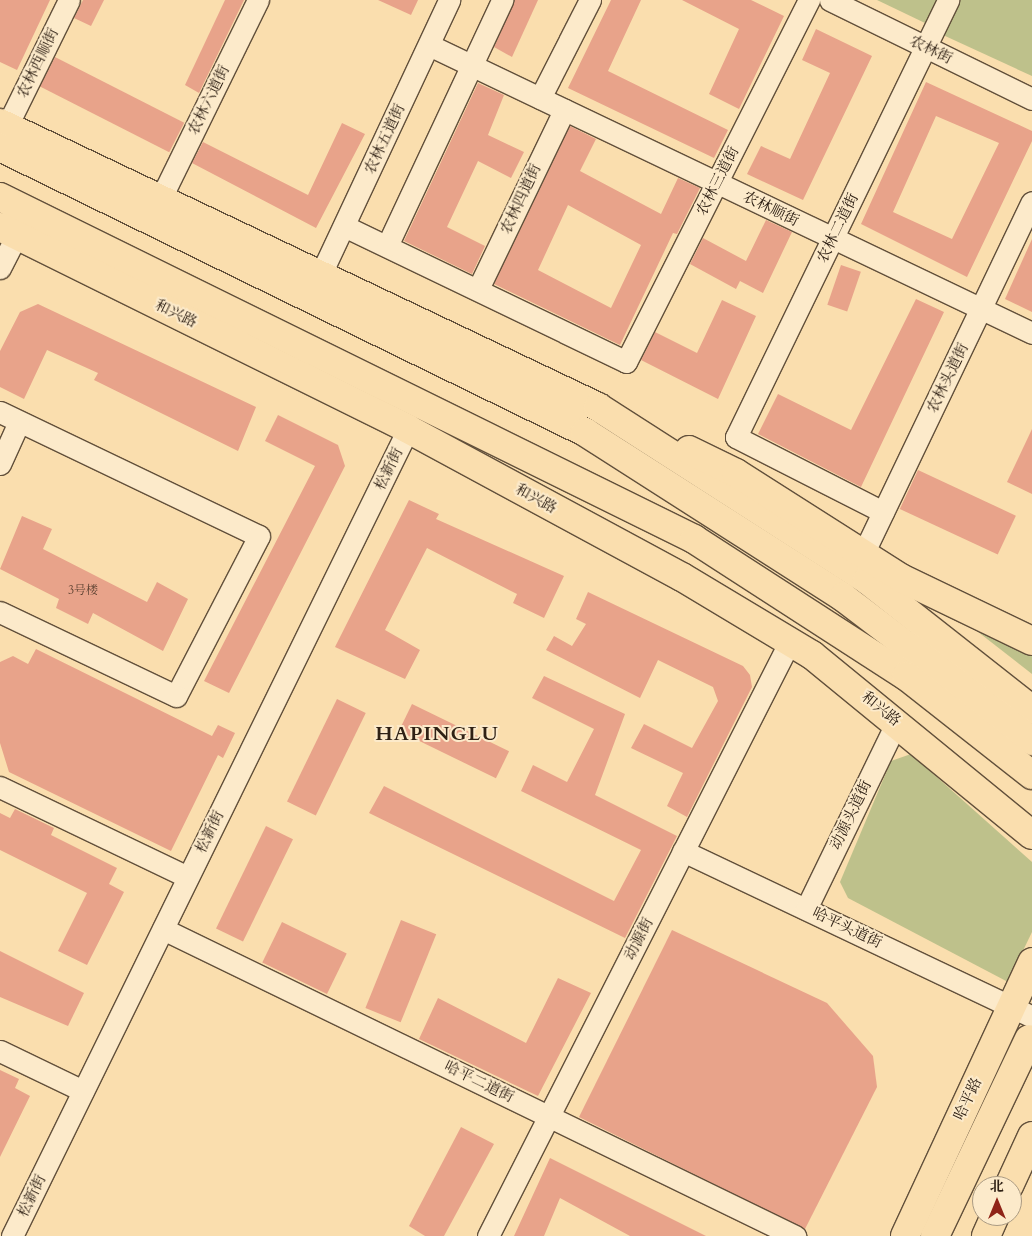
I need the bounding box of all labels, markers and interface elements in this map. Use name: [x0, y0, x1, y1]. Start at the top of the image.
street label: 农林西顺街: [13, 25, 63, 101]
street label: 农林街: [907, 32, 955, 68]
street label: 农林六道街: [184, 62, 234, 138]
street label: 农林五道街: [361, 101, 409, 177]
street label: 农林三道街: [693, 144, 743, 218]
street label: 农林四道街: [497, 161, 545, 237]
street label: 农林顺街: [740, 188, 802, 230]
street label: 农林二道街: [813, 190, 863, 266]
street label: 和兴路: [152, 296, 200, 332]
street label: 农林头道街: [923, 340, 973, 416]
street label: 松新街: [371, 445, 407, 493]
street label: 和兴路: [512, 480, 560, 518]
house number: 3号楼: [68, 584, 98, 598]
street label: 和兴路: [858, 688, 904, 730]
district label: HAPINGLU: [374, 721, 500, 745]
street label: 动源头道街: [826, 777, 876, 853]
street label: 松新街: [192, 808, 228, 856]
street label: 哈平头道街: [809, 904, 885, 952]
street label: 动源街: [621, 915, 657, 963]
street label: 哈平二道街: [441, 1057, 517, 1107]
street label: 哈平路: [950, 1075, 986, 1123]
street label: 松新街: [14, 1172, 50, 1220]
north arrow: [972, 1176, 1022, 1226]
text: 北: [990, 1177, 1004, 1196]

